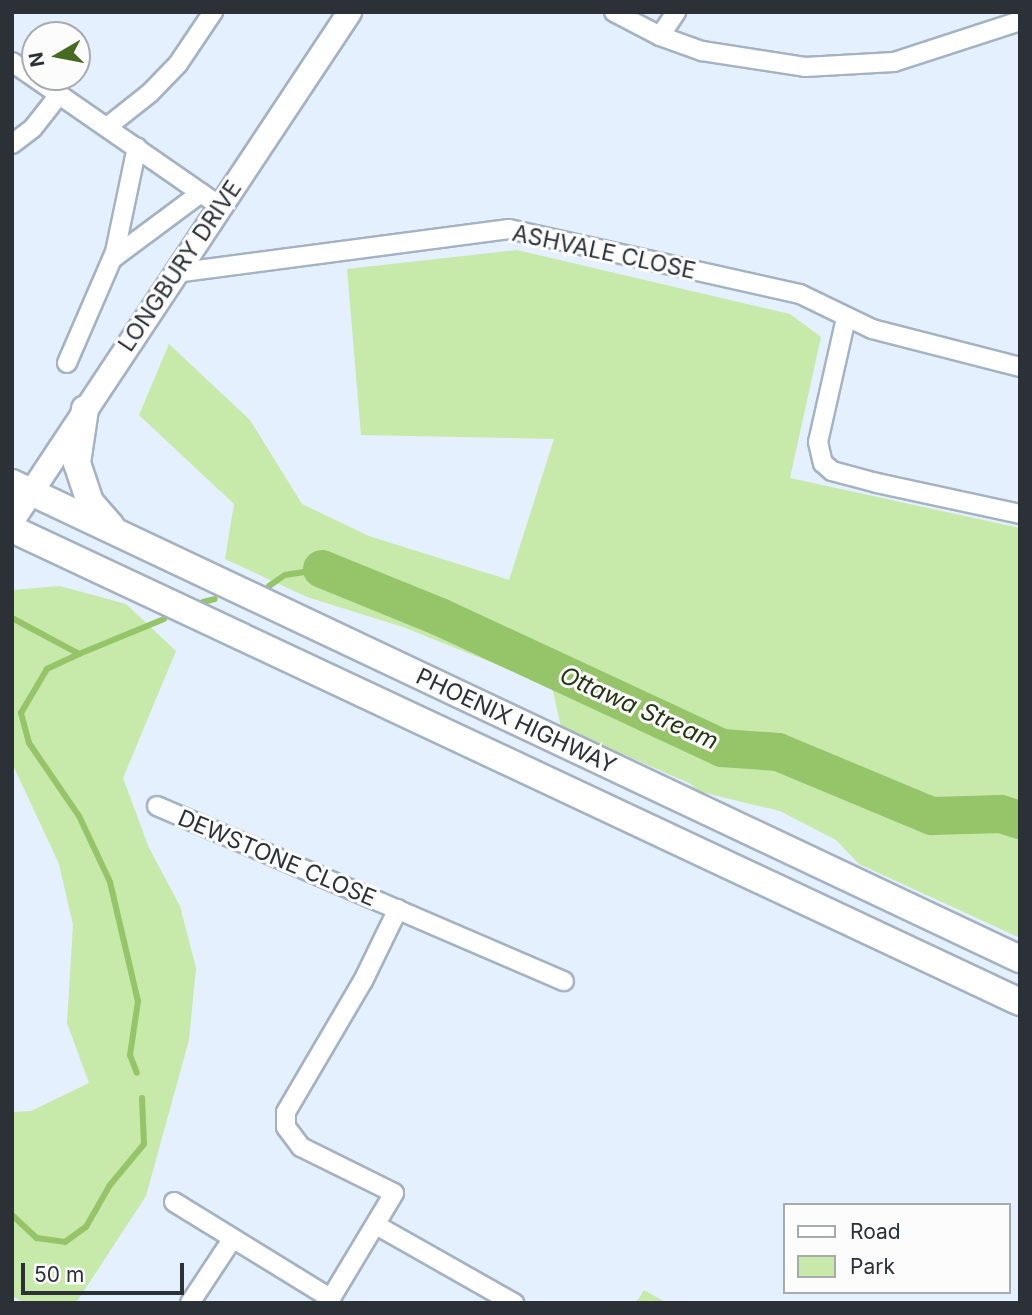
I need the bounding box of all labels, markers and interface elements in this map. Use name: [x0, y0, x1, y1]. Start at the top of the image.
north arrow: [21, 21, 91, 91]
text: N: [24, 50, 49, 69]
street label: LONGBURY DRIVE: [113, 175, 247, 357]
street label: ASHVALE CLOSE: [510, 219, 698, 285]
water label: Ottawa Stream: [555, 660, 723, 756]
street label: PHOENIX HIGHWAY: [412, 663, 620, 779]
street label: DEWSTONE CLOSE: [174, 804, 380, 912]
legend: [783, 1203, 1011, 1294]
text: Road: [850, 1219, 901, 1244]
scale bar: [24, 1248, 187, 1292]
text: Park: [850, 1254, 895, 1279]
text: 50 m: [34, 1262, 84, 1287]

